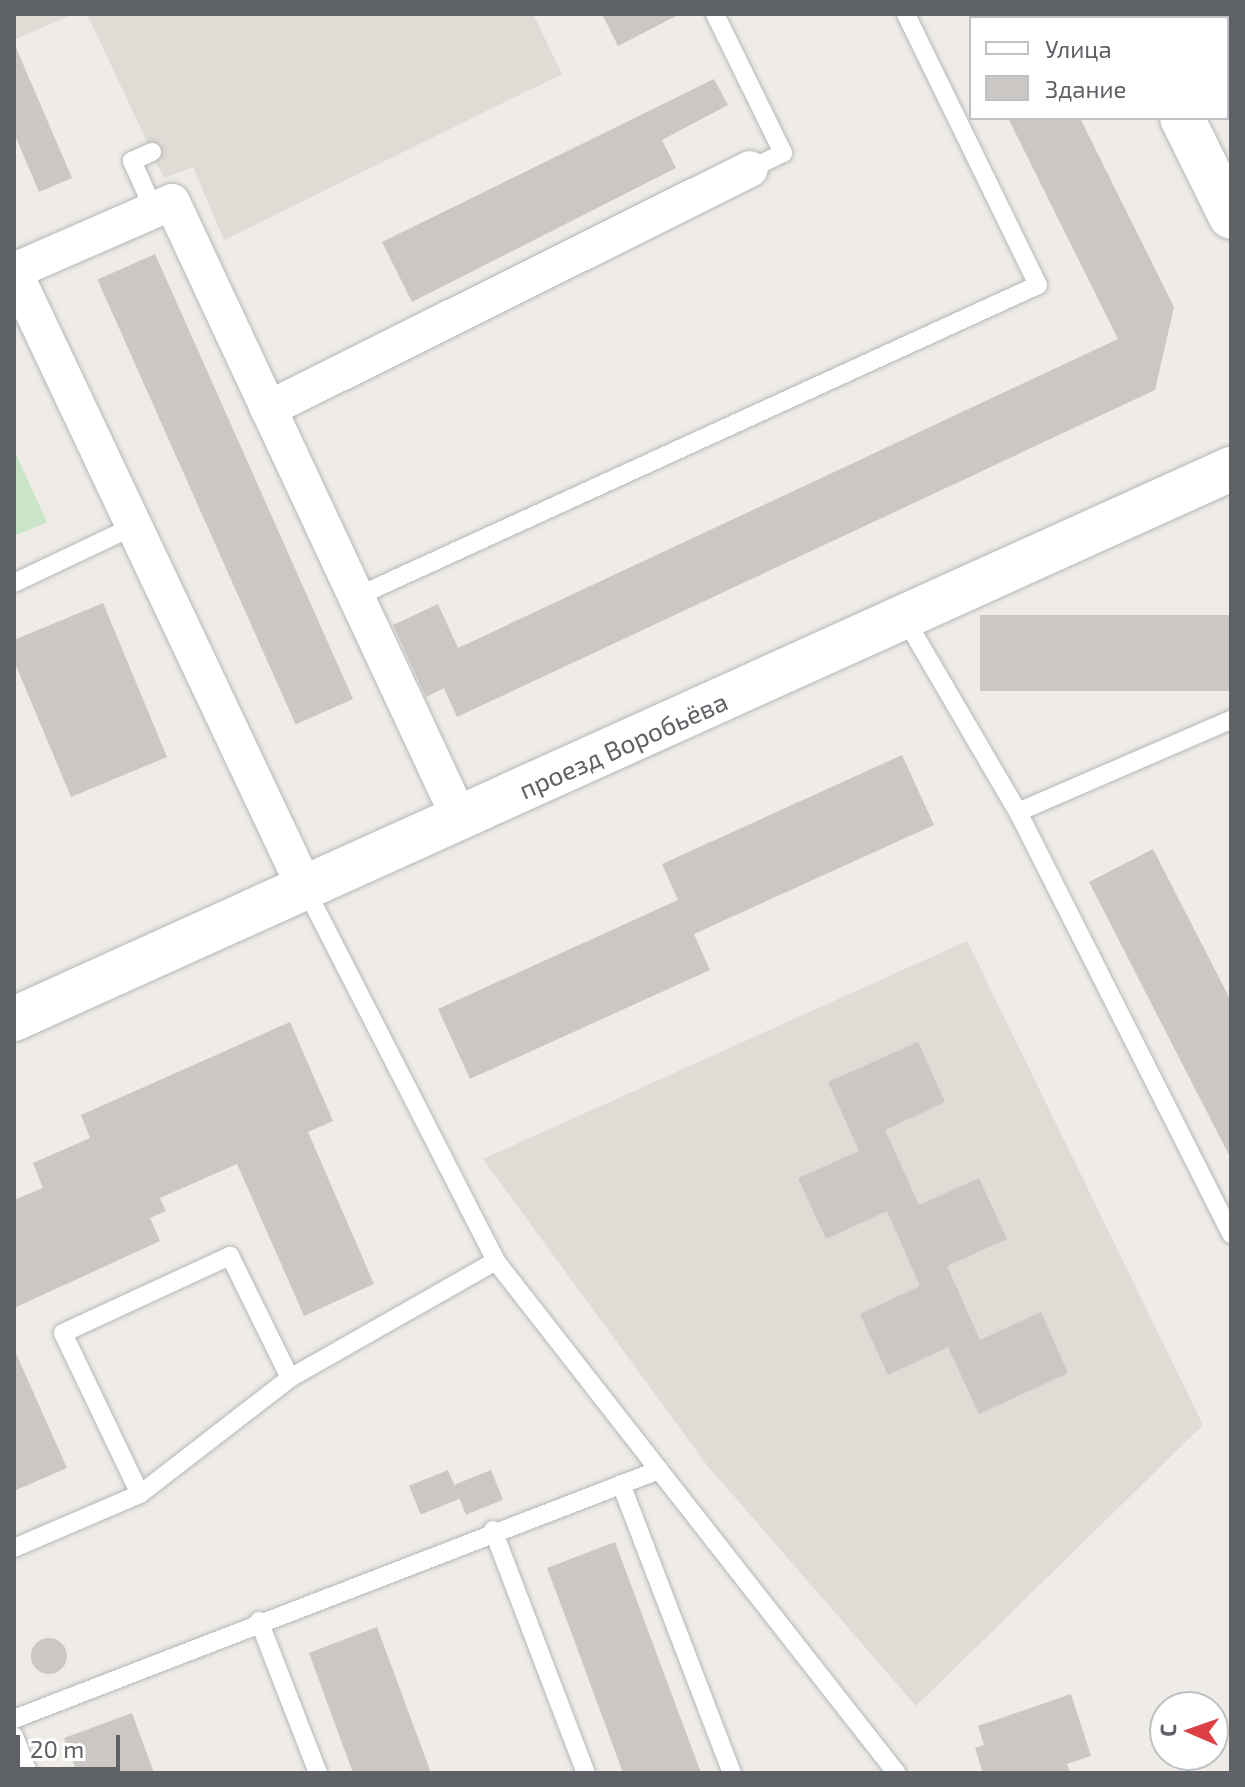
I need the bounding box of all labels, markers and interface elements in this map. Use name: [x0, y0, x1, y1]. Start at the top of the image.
legend: [969, 16, 1229, 120]
text: Улица: [1045, 34, 1112, 63]
text: Здание: [1045, 74, 1127, 103]
street label: проезд Воробьёва: [514, 685, 732, 805]
north arrow: [1149, 1691, 1229, 1771]
scale bar: [20, 1719, 124, 1769]
text: С: [1154, 1723, 1180, 1737]
text: 20 m: [30, 1734, 84, 1763]

